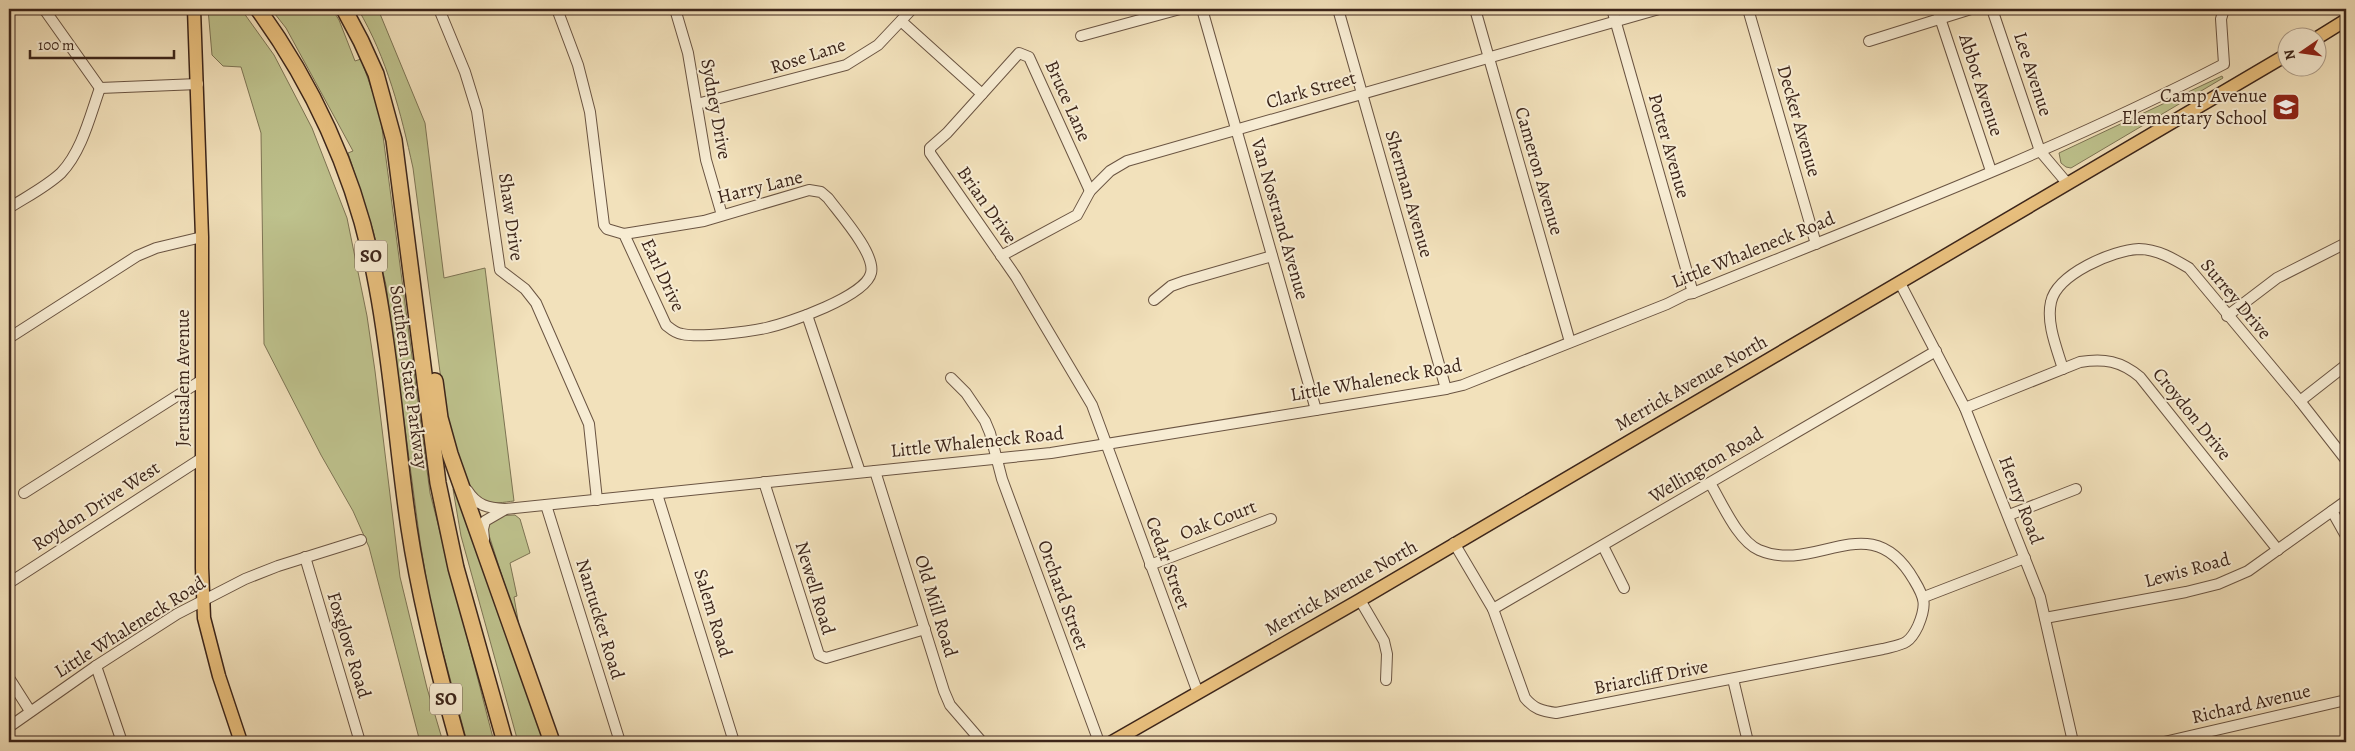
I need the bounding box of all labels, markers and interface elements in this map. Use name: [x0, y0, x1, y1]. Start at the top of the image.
scale bar: [30, 28, 174, 60]
north arrow: [2278, 28, 2328, 78]
street label: Lee Avenue: [2007, 29, 2059, 119]
street label: Abbot Avenue: [1952, 30, 2010, 139]
street label: Rose Lane: [767, 32, 849, 80]
text: 100 m: [38, 35, 75, 55]
text: N: [2279, 48, 2300, 62]
street label: Bruce Lane: [1039, 56, 1097, 146]
street label: Sydney Drive: [694, 57, 738, 161]
street label: Decker Avenue: [1771, 62, 1827, 180]
street label: Clark Street: [1263, 65, 1359, 115]
place label: Camp Avenue Elementary School: [2122, 83, 2267, 131]
street label: Potter Avenue: [1642, 91, 1696, 201]
school or university icon: Camp Avenue Elementary School: [2271, 92, 2301, 122]
street label: Cameron Avenue: [1508, 104, 1570, 238]
street label: Sherman Avenue: [1378, 127, 1440, 261]
street label: Van Nostrand Avenue: [1244, 134, 1315, 303]
street label: Brian Drive: [951, 161, 1023, 249]
street label: Harry Lane: [715, 164, 805, 210]
street label: Shaw Drive: [492, 171, 530, 263]
street label: Little Whaleneck Road: [1668, 205, 1839, 295]
street label: Earl Drive: [635, 234, 691, 316]
road number: SO: [355, 240, 387, 272]
street label: Surrey Drive: [2195, 253, 2277, 345]
street label: Southern State Parkway: [383, 283, 435, 471]
street label: Jerusalem Avenue: [170, 309, 196, 447]
street label: Merrick Avenue North: [1610, 329, 1772, 437]
street label: Little Whaleneck Road: [1288, 352, 1465, 408]
street label: Croydon Drive: [2147, 362, 2237, 466]
street label: Little Whaleneck Road: [889, 420, 1066, 464]
street label: Wellington Road: [1643, 420, 1769, 510]
street label: Henry Road: [1992, 452, 2050, 548]
street label: Roydon Drive West: [27, 455, 165, 557]
street label: Oak Court: [1176, 494, 1260, 546]
street label: Cedar Street: [1139, 513, 1197, 613]
street label: Merrick Avenue North: [1260, 534, 1422, 642]
street label: Orchard Street: [1031, 536, 1095, 654]
street label: Newell Road: [789, 538, 842, 638]
street label: Lewis Road: [2141, 546, 2234, 594]
street label: Old Mill Road: [908, 552, 964, 661]
street label: Nantucket Road: [569, 556, 631, 683]
street label: Salem Road: [687, 566, 739, 661]
street label: Little Whaleneck Road: [49, 569, 211, 684]
street label: Foxglove Road: [321, 589, 378, 702]
street label: Briarcliff Drive: [1592, 653, 1710, 701]
street label: Richard Avenue: [2189, 678, 2313, 730]
road number: SO: [430, 684, 462, 714]

